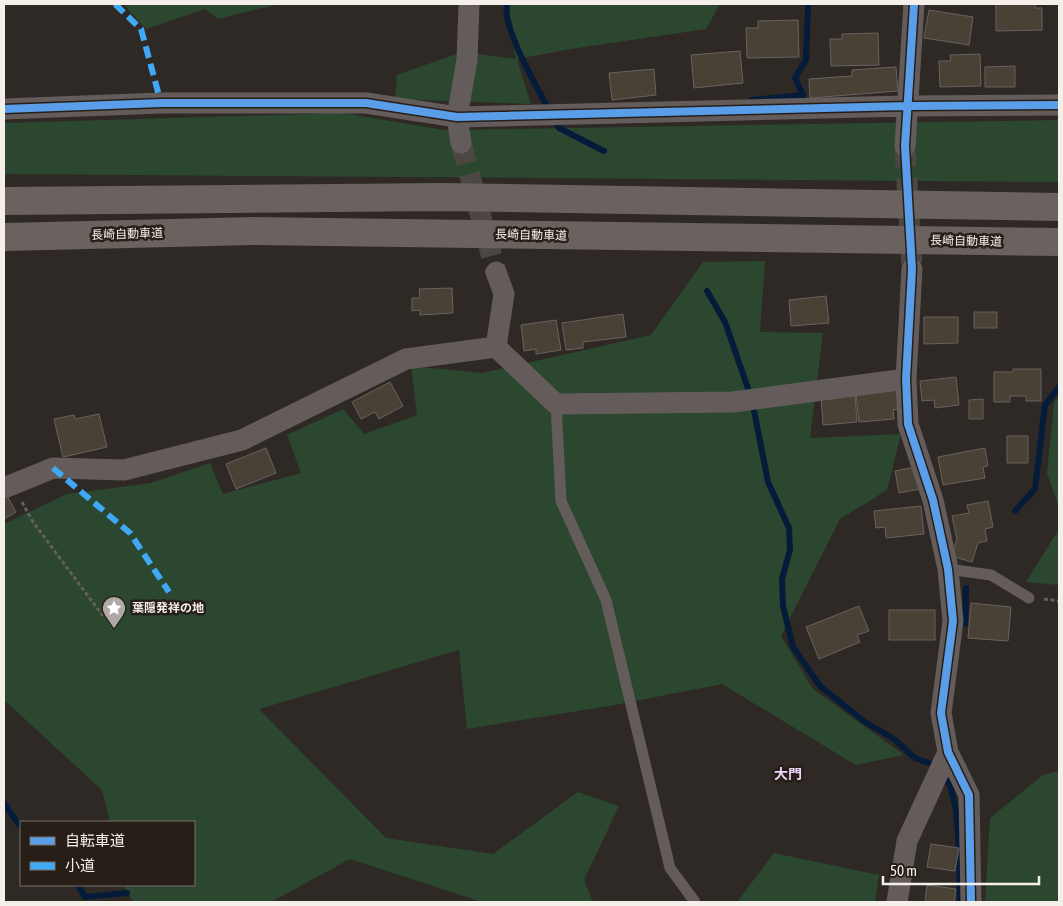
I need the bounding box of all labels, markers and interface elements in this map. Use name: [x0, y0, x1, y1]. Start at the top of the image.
street label: 長崎自動車道: [91, 226, 163, 242]
street label: 長崎自動車道: [495, 227, 567, 243]
street label: 長崎自動車道: [930, 233, 1002, 249]
place icon: 葉隠発祥の地: [101, 595, 127, 629]
place label: 葉隠発祥の地: [132, 601, 204, 615]
district label: 大門: [774, 766, 802, 782]
legend: [20, 821, 195, 886]
text: 自転車道: [65, 832, 125, 849]
scale bar: [883, 854, 1039, 886]
text: 小道: [65, 857, 95, 874]
text: 50 m: [890, 862, 917, 879]

